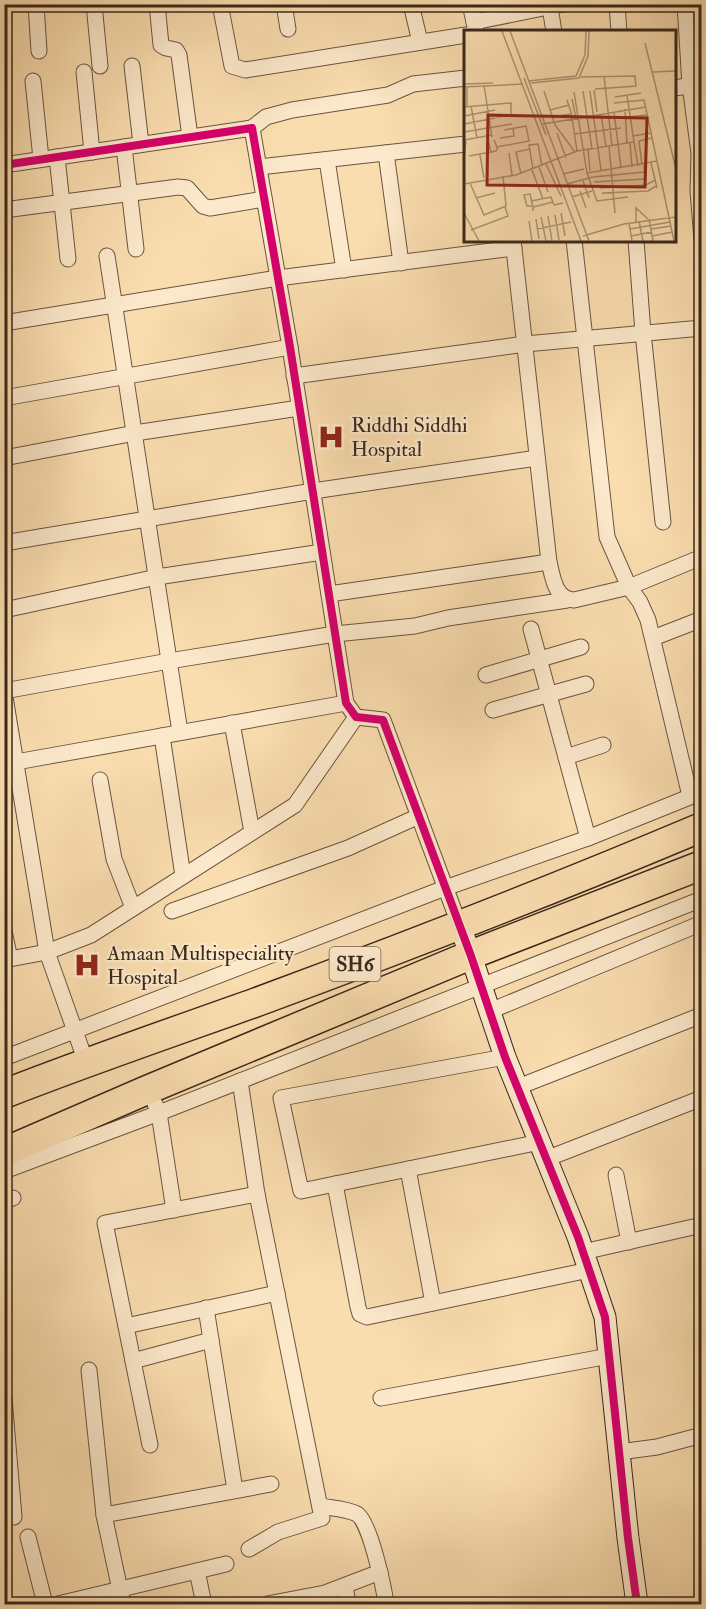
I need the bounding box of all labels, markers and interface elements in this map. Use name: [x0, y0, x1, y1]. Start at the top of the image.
inset map: [464, 30, 676, 242]
place label: Riddhi Siddhi Hospital: [351, 412, 468, 463]
hospital icon: Riddhi Siddhi Hospital: [316, 422, 346, 452]
place label: Amaan Multispeciality Hospital: [106, 940, 295, 991]
road number: SH6: [330, 947, 380, 981]
hospital icon: Amaan Multispeciality Hospital: [72, 950, 102, 980]

